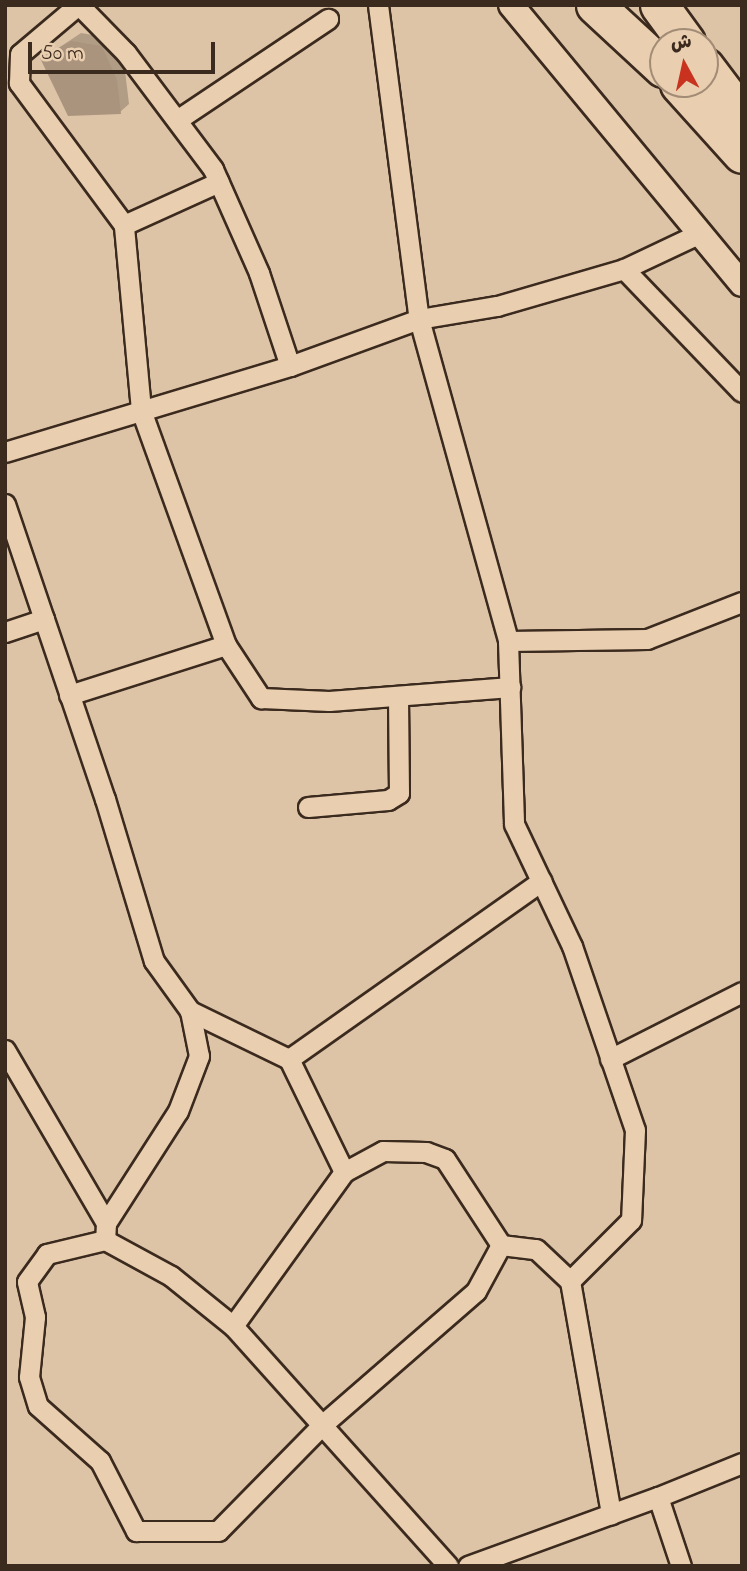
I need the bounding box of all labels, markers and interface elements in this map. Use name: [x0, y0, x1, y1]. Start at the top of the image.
scale bar: [32, 28, 219, 72]
north arrow: [649, 28, 719, 98]
text: ش: [669, 29, 694, 59]
text: 50 m: [41, 39, 84, 69]

